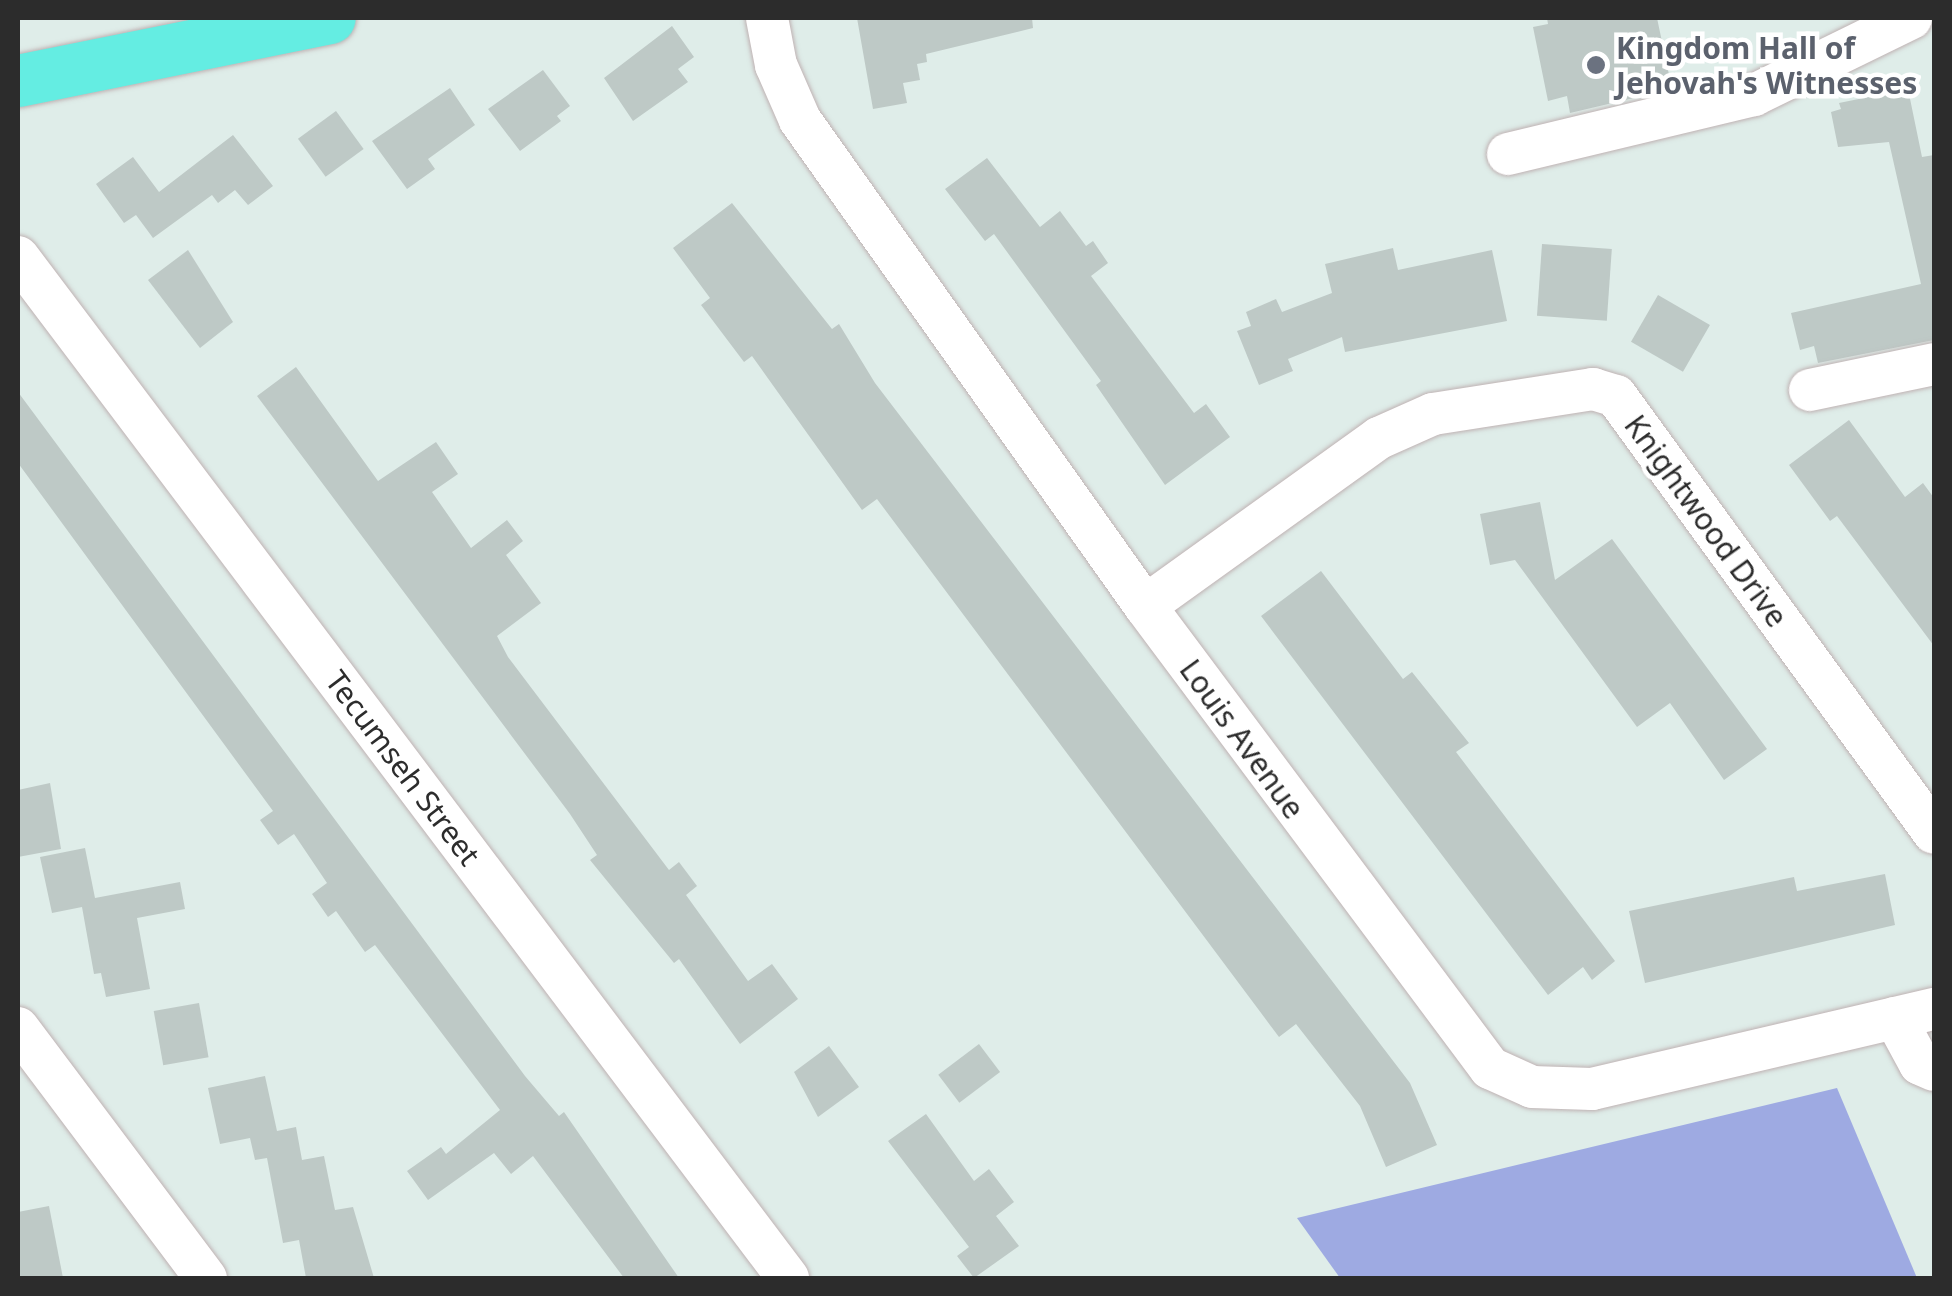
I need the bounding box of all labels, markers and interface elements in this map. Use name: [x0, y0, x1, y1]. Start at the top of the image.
place label: Kingdom Hall of Jehovah's Witnesses: [1616, 30, 1917, 100]
marker: Kingdom Hall of Jehovah's Witnesses: [1585, 54, 1607, 76]
street label: Knightwood Drive: [1617, 408, 1795, 634]
street label: Louis Avenue: [1172, 653, 1312, 825]
street label: Tecumseh Street: [318, 664, 488, 872]

